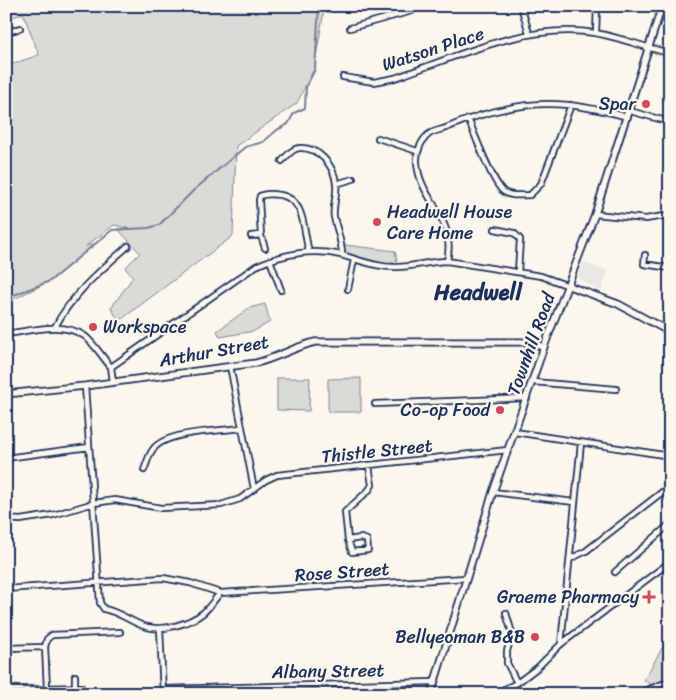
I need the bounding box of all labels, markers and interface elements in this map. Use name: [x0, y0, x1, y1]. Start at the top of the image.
street label: Watson Place: [378, 17, 488, 81]
place label: Spar: [599, 88, 638, 120]
marker: Spar: [640, 98, 652, 110]
place label: Headwell House Care Home: [387, 196, 512, 249]
marker: Headwell House Care Home: [371, 216, 383, 228]
district label: Headwell: [433, 273, 524, 312]
street label: Townhill Road: [498, 287, 565, 400]
place label: Workspace: [103, 311, 187, 343]
marker: Workspace: [87, 321, 99, 333]
street label: Arthur Street: [156, 326, 271, 377]
place label: Co-op Food: [401, 394, 492, 426]
marker: Co-op Food: [494, 404, 506, 416]
street label: Thistle Street: [320, 429, 434, 473]
street label: Rose Street: [294, 553, 390, 591]
place label: Graeme Pharmacy: [497, 581, 640, 613]
marker: Graeme Pharmacy: [643, 591, 655, 603]
place label: Bellyeoman B&B: [395, 621, 525, 653]
marker: Bellyeoman B&B: [529, 631, 541, 643]
street label: Albany Street: [271, 654, 385, 688]

